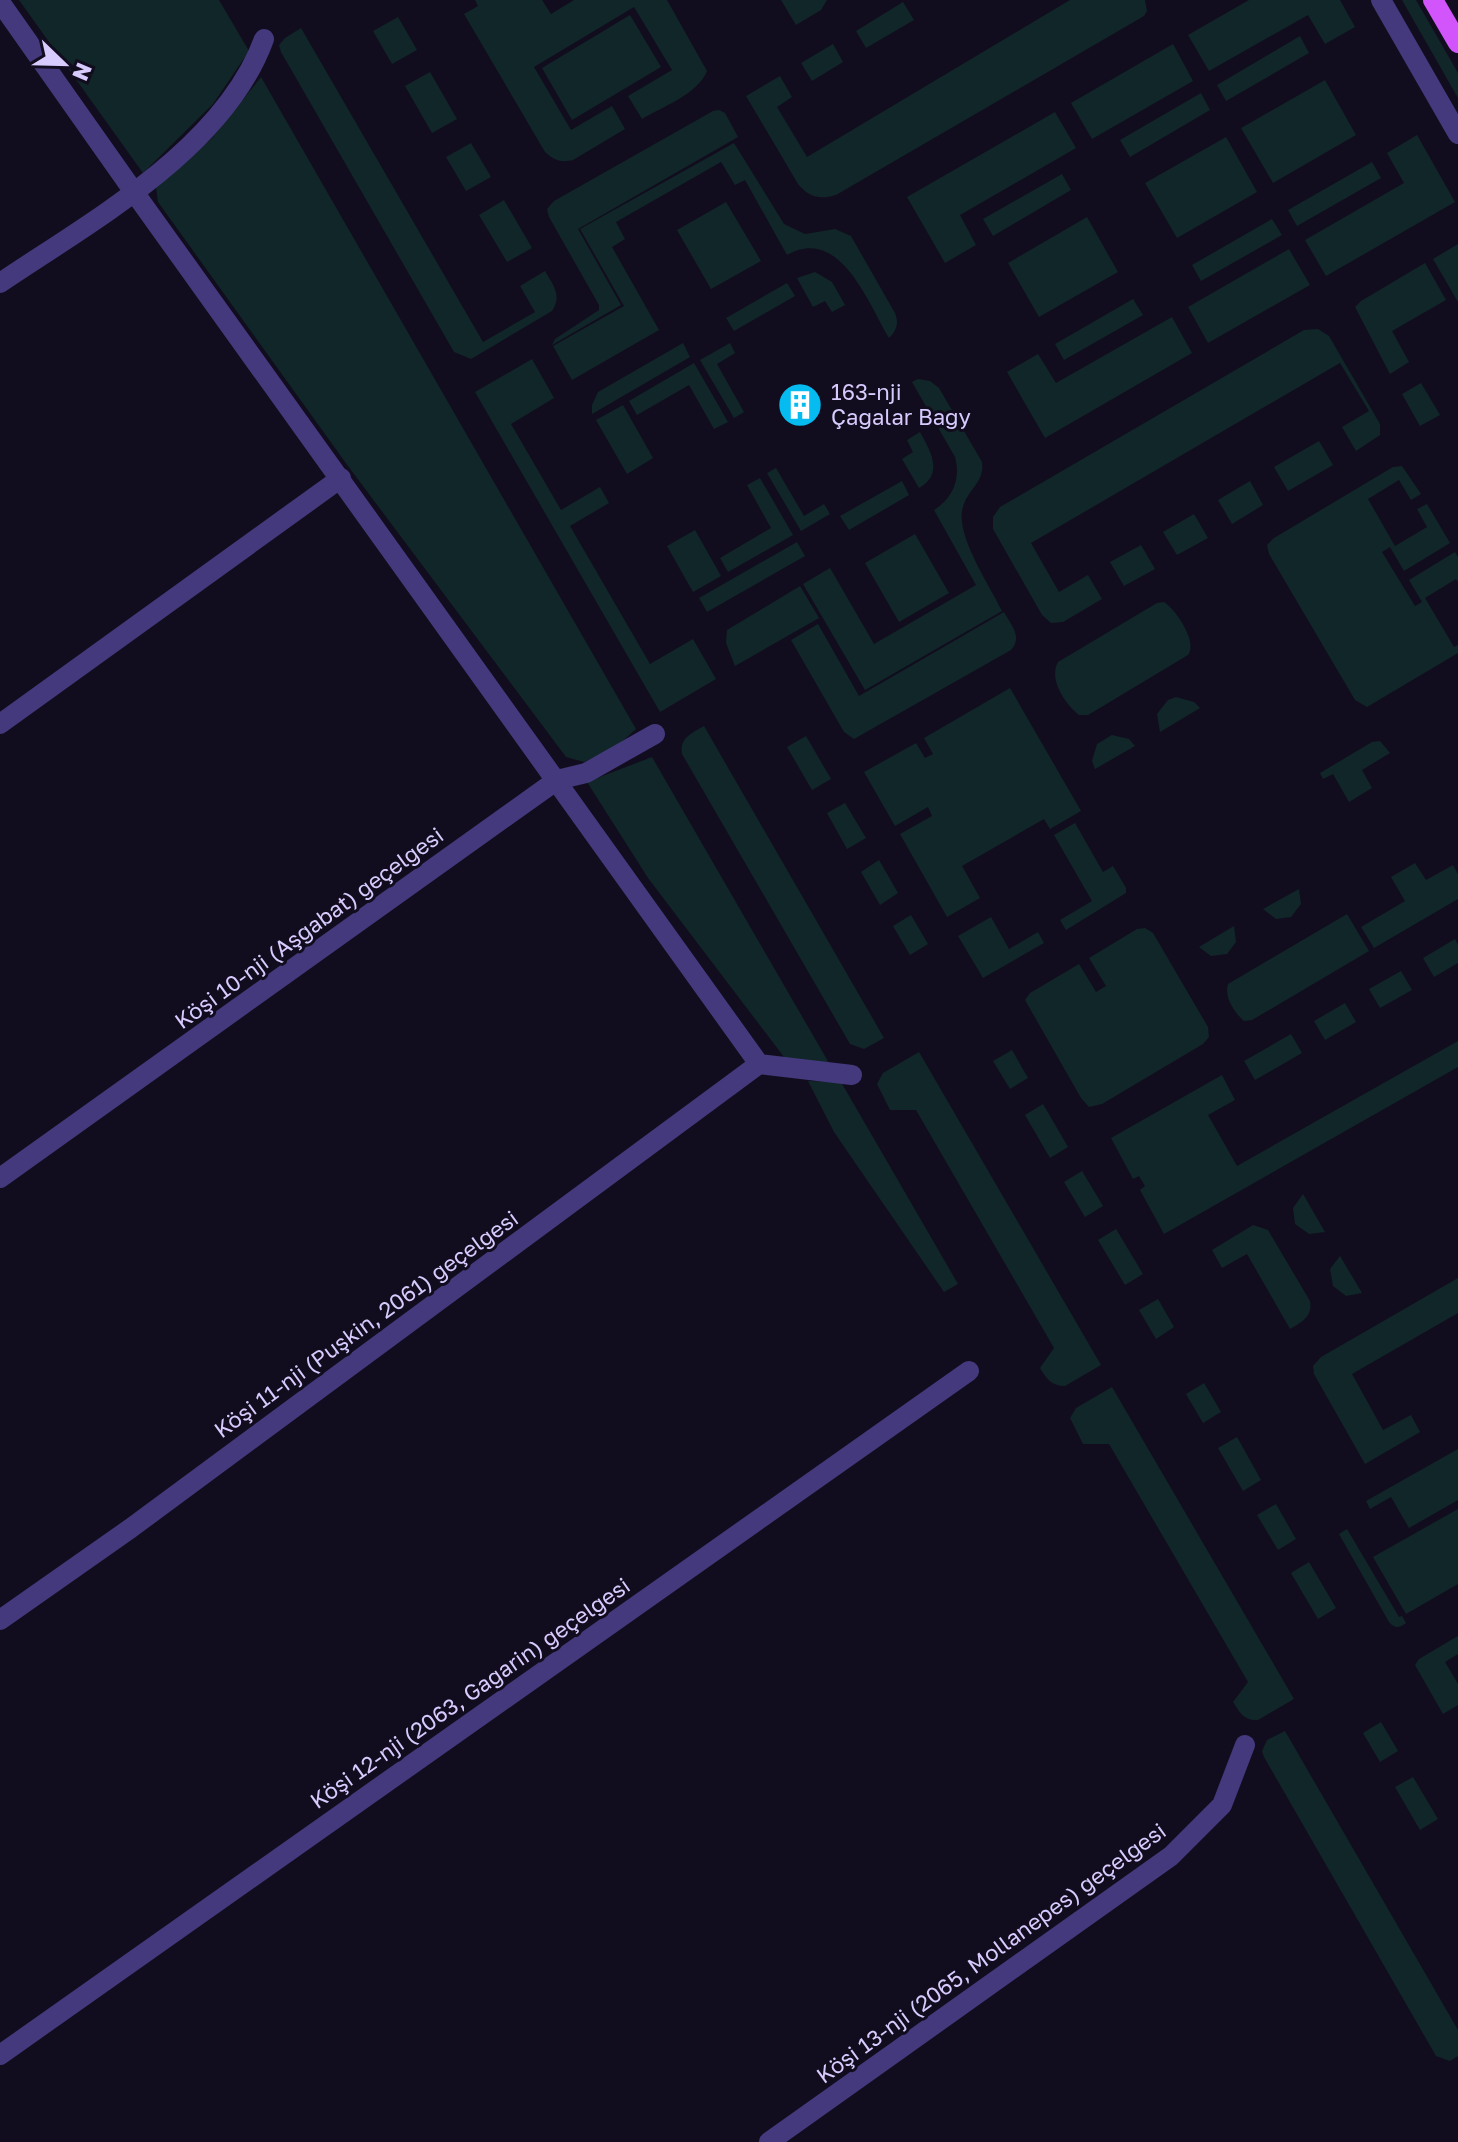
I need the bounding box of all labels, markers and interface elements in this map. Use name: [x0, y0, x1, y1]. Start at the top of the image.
north arrow: [24, 24, 104, 104]
text: N: [67, 59, 99, 85]
place label: 163-nji Çagalar Bagy: [831, 378, 971, 430]
building icon: 163-nji Çagalar Bagy: [776, 381, 824, 429]
street label: Köşi 10-nji (Aşgabat) geçelgesi: [169, 821, 448, 1034]
street label: Köşi 11-nji (Puşkin, 2061) geçelgesi: [208, 1204, 523, 1443]
street label: Köşi 12-nji (2063, Gagarin) geçelgesi: [305, 1571, 635, 1814]
street label: Köşi 13-nji (2065, Mollanepes) geçelgesi: [811, 1817, 1171, 2088]

